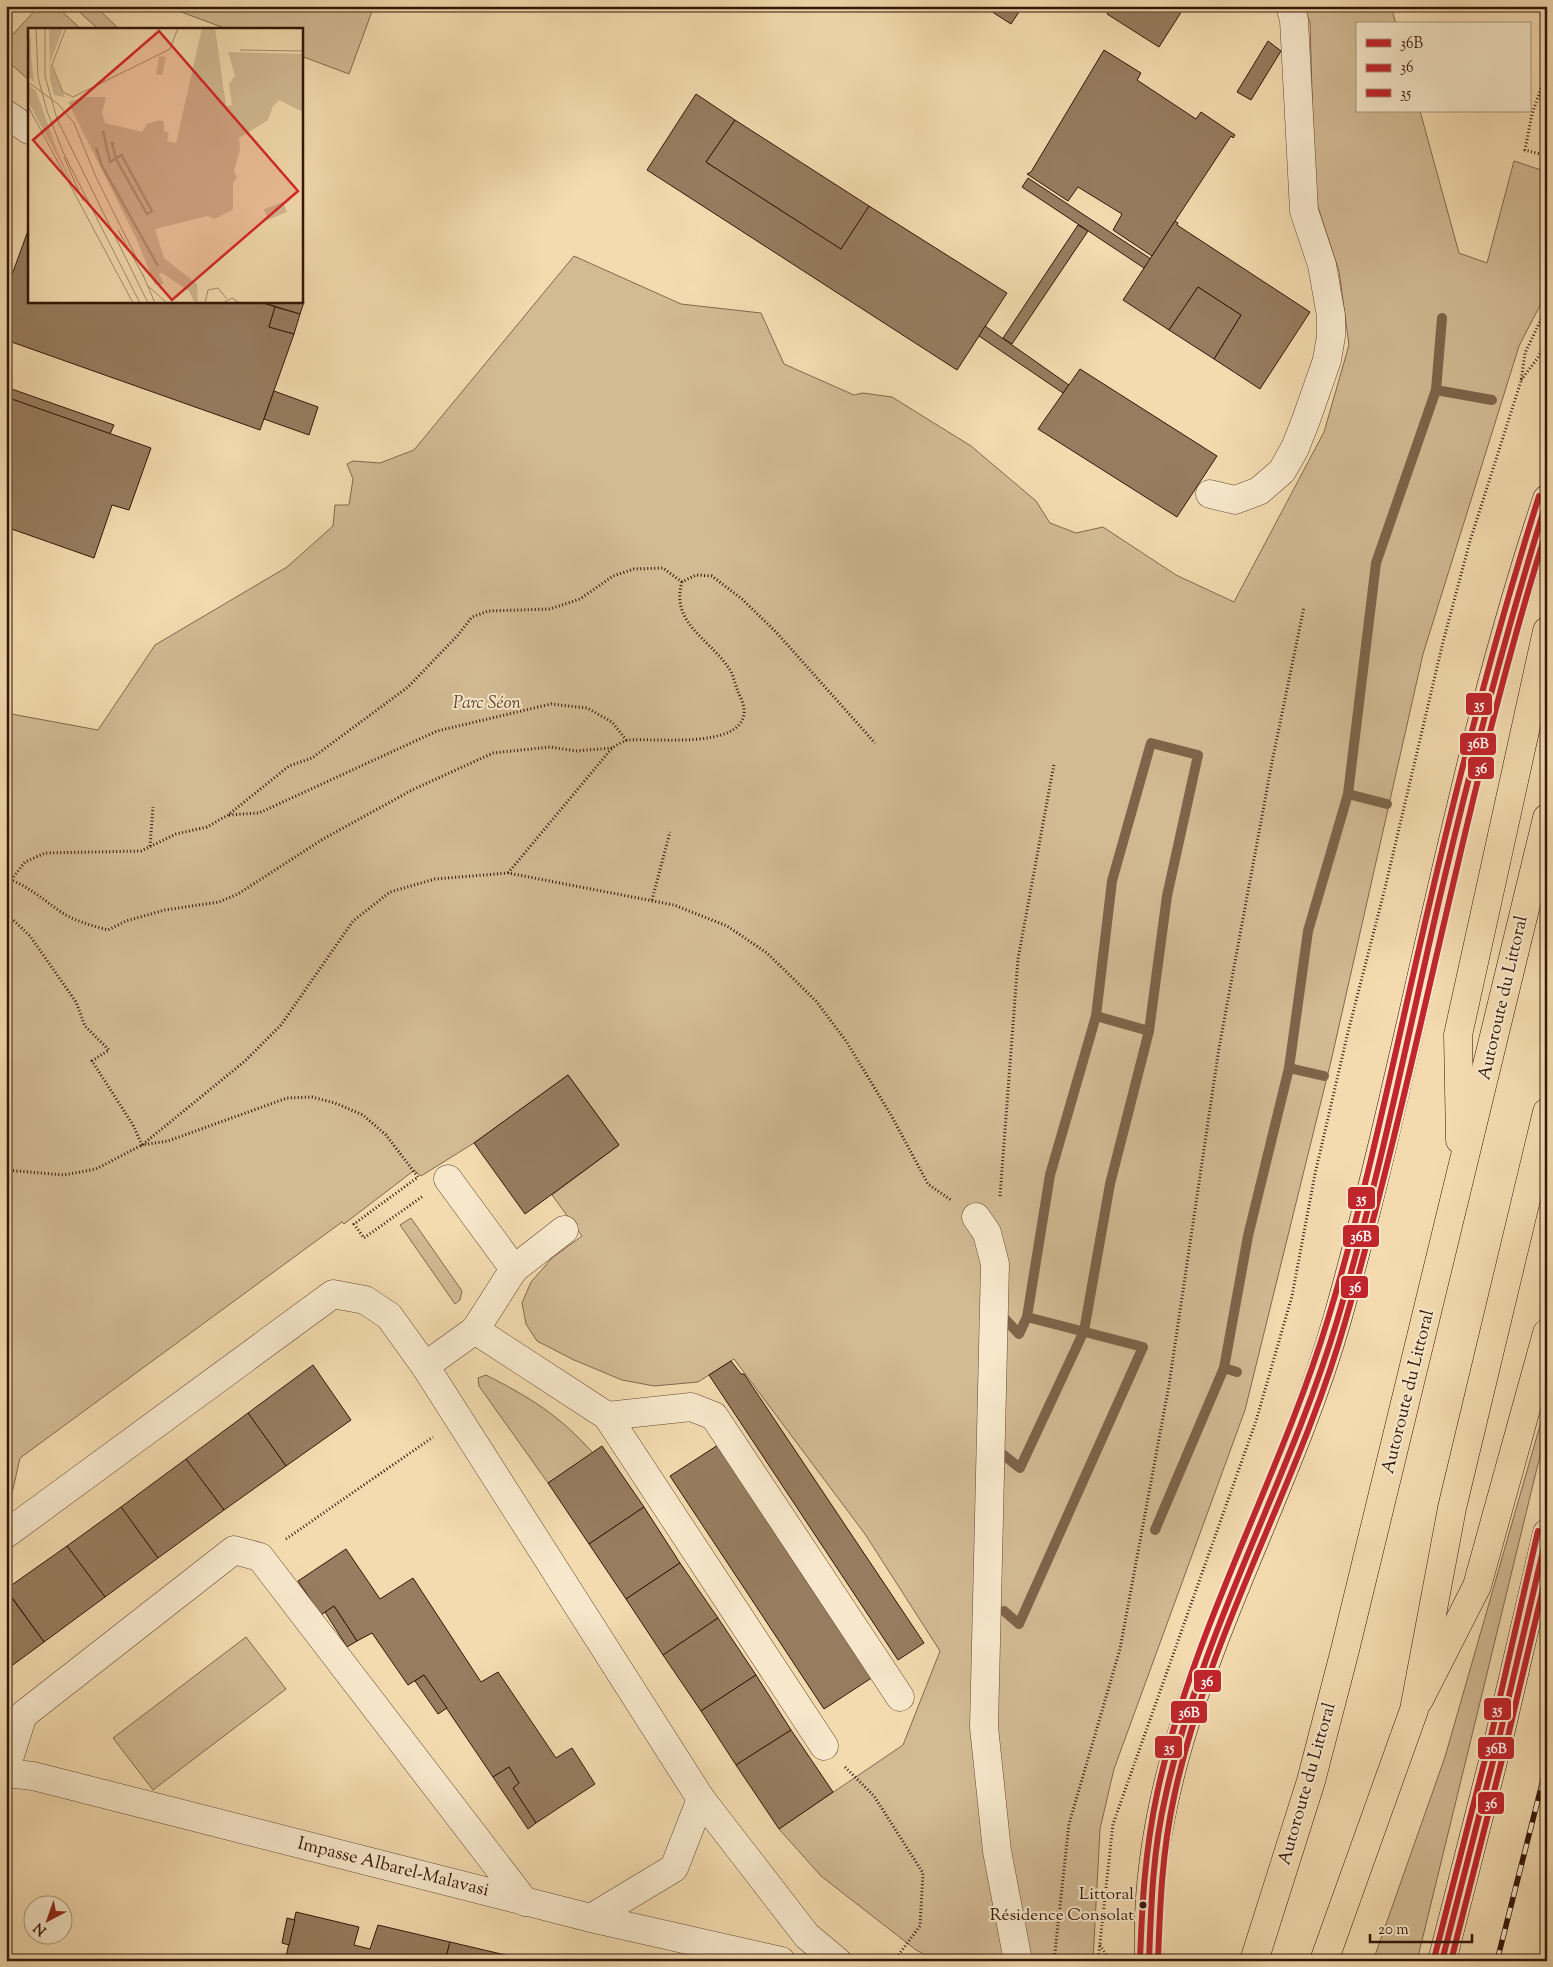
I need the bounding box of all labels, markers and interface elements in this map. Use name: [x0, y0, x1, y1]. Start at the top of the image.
legend: [1356, 22, 1530, 112]
inset map: [28, 28, 302, 302]
text: 36B: [1400, 34, 1423, 55]
text: 36: [1400, 58, 1413, 79]
text: 35: [1400, 84, 1411, 105]
park label: Parc Séon: [453, 691, 522, 717]
line badge: 35: [1465, 692, 1493, 716]
text: 35: [1474, 696, 1484, 716]
line badge: 36B: [1459, 732, 1497, 756]
text: 36B: [1467, 735, 1489, 755]
line badge: 36: [1467, 756, 1495, 780]
text: 36: [1475, 760, 1487, 780]
street label: Autoroute du Littoral: [1472, 913, 1536, 1083]
line badge: 35: [1347, 1186, 1376, 1210]
text: 35: [1356, 1190, 1366, 1210]
line badge: 36B: [1342, 1224, 1380, 1248]
text: 36B: [1350, 1228, 1372, 1248]
line badge: 36: [1340, 1275, 1369, 1299]
text: 36: [1349, 1279, 1361, 1299]
street label: Autoroute du Littoral: [1376, 1307, 1442, 1477]
line badge: 36: [1193, 1669, 1222, 1693]
text: 36: [1201, 1673, 1213, 1693]
line badge: 35: [1483, 1697, 1512, 1721]
line badge: 36B: [1170, 1700, 1208, 1724]
street label: Autoroute du Littoral: [1272, 1700, 1344, 1868]
text: 35: [1492, 1701, 1502, 1721]
text: 36B: [1178, 1704, 1200, 1724]
line badge: 35: [1154, 1735, 1183, 1759]
line badge: 36B: [1477, 1736, 1515, 1760]
text: 35: [1164, 1739, 1174, 1759]
text: 36B: [1485, 1740, 1507, 1760]
line badge: 36: [1477, 1791, 1505, 1815]
text: 36: [1485, 1795, 1497, 1815]
street label: Impasse Albarel-Malavasi: [295, 1832, 491, 1904]
place label: Littoral Résidence Consolat: [990, 1883, 1134, 1928]
north arrow: [22, 1894, 72, 1944]
marker: Littoral Résidence Consolat: [1138, 1900, 1148, 1910]
scale bar: [1370, 1912, 1473, 1944]
text: N: [30, 1917, 52, 1940]
text: 20 m: [1378, 1920, 1409, 1941]

